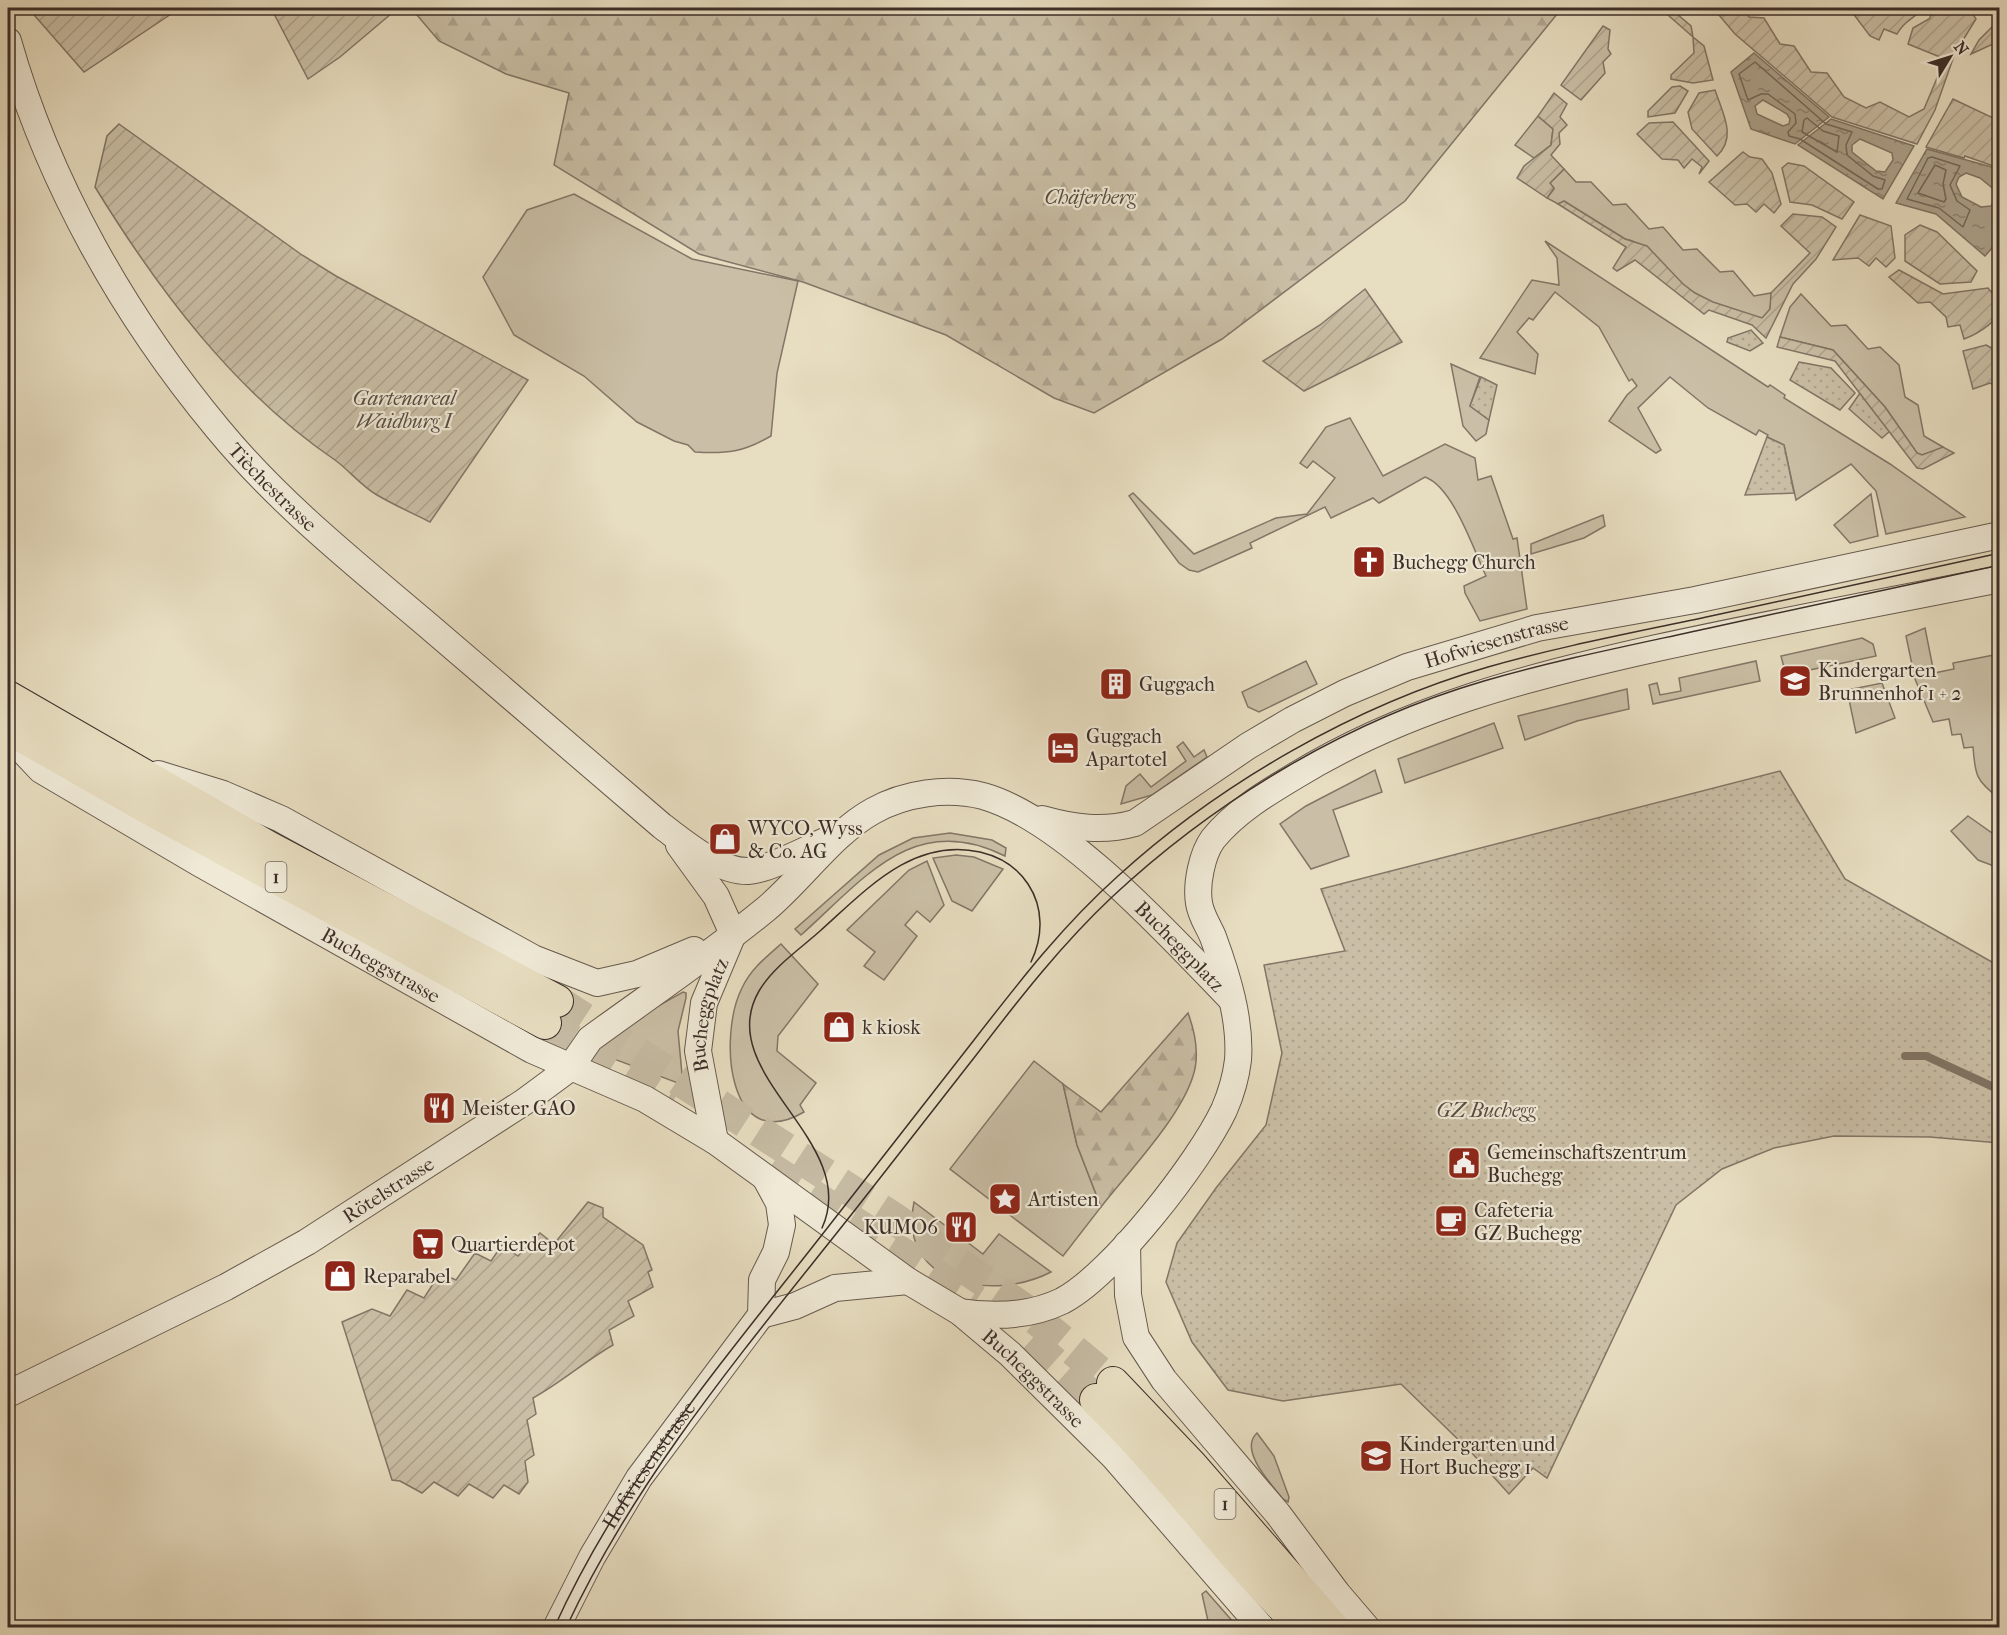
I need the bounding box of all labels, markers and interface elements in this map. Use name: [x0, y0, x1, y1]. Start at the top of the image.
north arrow: [1920, 27, 1980, 87]
text: N: [1950, 37, 1973, 59]
park label: Chäferberg: [1044, 186, 1137, 209]
park label: Gartenareal Waidburg I: [353, 387, 457, 433]
street label: Tièchestrasse: [223, 438, 321, 536]
church icon: Buchegg Church: [1351, 544, 1387, 580]
place label: Buchegg Church: [1392, 551, 1537, 574]
street label: Hofwiesenstrasse: [1422, 612, 1571, 673]
place label: Kindergarten Brunnenhof 1 + 2: [1818, 659, 1962, 705]
school or university icon: Kindergarten Brunnenhof 1 + 2: [1777, 663, 1813, 699]
building icon: Guggach: [1098, 666, 1134, 702]
place label: Guggach: [1139, 673, 1216, 696]
place label: Guggach Apartotel: [1085, 725, 1168, 771]
hotel icon: Guggach Apartotel: [1045, 730, 1081, 766]
place label: WYCO, Wyss & Co. AG: [747, 817, 863, 863]
shop icon: WYCO, Wyss & Co. AG: [707, 821, 743, 857]
road number: 1: [266, 862, 286, 892]
street label: Bucheggplatz: [1130, 897, 1229, 997]
street label: Bucheggstrasse: [317, 923, 444, 1008]
street label: Bucheggplatz: [687, 955, 734, 1074]
shop icon: k kiosk: [821, 1009, 857, 1045]
place label: k kiosk: [862, 1016, 921, 1039]
restaurant icon: Meister GAO: [421, 1090, 457, 1126]
place label: Meister GAO: [462, 1097, 576, 1120]
park label: GZ Buchegg: [1436, 1099, 1537, 1122]
place label: Gemeinschaftszentrum Buchegg: [1487, 1141, 1687, 1187]
public building icon: Gemeinschaftszentrum Buchegg: [1446, 1145, 1482, 1181]
street label: Rötelstrasse: [339, 1152, 438, 1228]
place icon: Artisten: [987, 1181, 1023, 1217]
place label: Artisten: [1027, 1188, 1099, 1211]
place label: Cafeteria GZ Buchegg: [1474, 1199, 1582, 1245]
cafe icon: Cafeteria GZ Buchegg: [1433, 1203, 1469, 1239]
restaurant icon: KUMO6: [943, 1209, 979, 1245]
place label: KUMO6: [864, 1216, 938, 1239]
supermarket icon: Quartierdepot: [410, 1226, 446, 1262]
place label: Quartierdepot: [451, 1233, 575, 1256]
shop icon: Reparabel: [322, 1258, 358, 1294]
place label: Reparabel: [363, 1265, 451, 1288]
street label: Bucheggstrasse: [977, 1325, 1089, 1433]
street label: Hofwiesenstrasse: [598, 1397, 700, 1533]
place label: Kindergarten und Hort Buchegg 1: [1399, 1433, 1557, 1479]
school or university icon: Kindergarten und Hort Buchegg 1: [1358, 1438, 1394, 1474]
road number: 1: [1214, 1489, 1236, 1519]

